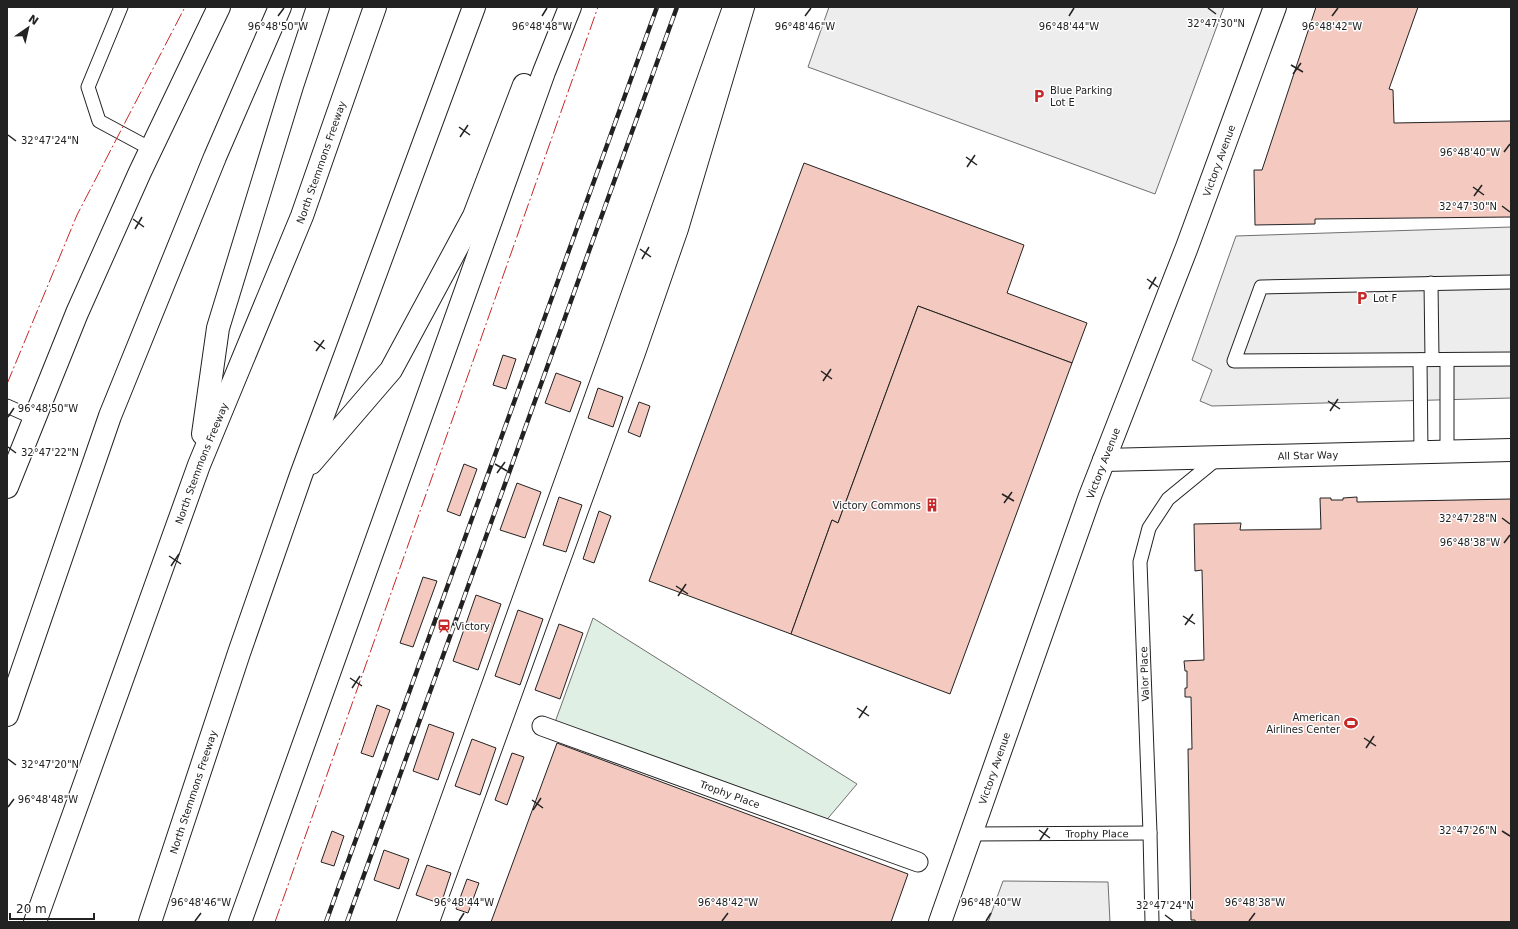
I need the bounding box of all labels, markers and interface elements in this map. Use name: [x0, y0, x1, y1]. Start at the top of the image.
north arrow: [8, 8, 48, 48]
text: N: [26, 12, 41, 28]
text: 32°47'30"N: [1187, 18, 1245, 29]
text: 96°48'50"W: [248, 21, 308, 32]
text: 96°48'48"W: [512, 21, 572, 32]
text: 96°48'46"W: [775, 21, 835, 32]
text: 96°48'44"W: [1039, 21, 1099, 32]
text: 96°48'42"W: [1302, 21, 1362, 32]
place label: Blue Parking Lot E: [1050, 85, 1112, 108]
parking icon: Blue Parking Lot E: [1031, 88, 1047, 104]
street label: North Stemmons Freeway: [294, 99, 348, 225]
street label: Victory Avenue: [1201, 123, 1237, 198]
text: 32°47'24"N: [21, 135, 79, 146]
text: 96°48'40"W: [1440, 147, 1500, 158]
text: 32°47'30"N: [1439, 201, 1497, 212]
parking icon: Lot F: [1354, 290, 1370, 306]
place label: Lot F: [1373, 293, 1398, 304]
street label: North Stemmons Freeway: [173, 401, 230, 526]
text: 96°48'50"W: [18, 403, 78, 414]
street label: Victory Avenue: [1084, 426, 1122, 500]
text: 32°47'22"N: [21, 447, 79, 458]
street label: All Star Way: [1278, 449, 1338, 462]
building icon: Victory Commons: [924, 497, 940, 513]
place label: Victory Commons: [833, 500, 921, 511]
text: 32°47'28"N: [1439, 513, 1497, 524]
text: 96°48'38"W: [1440, 537, 1500, 548]
station icon: Victory: [436, 618, 452, 634]
place label: Victory: [455, 621, 490, 632]
street label: Valor Place: [1138, 646, 1151, 702]
place label: American Airlines Center: [1266, 712, 1341, 735]
sports icon: American Airlines Center: [1343, 715, 1359, 731]
street label: North Stemmons Freeway: [168, 729, 219, 855]
street label: Victory Avenue: [977, 731, 1012, 806]
text: 32°47'20"N: [21, 759, 79, 770]
street label: Trophy Place: [697, 778, 761, 810]
text: 96°48'48"W: [18, 794, 78, 805]
text: 32°47'26"N: [1439, 825, 1497, 836]
street label: Trophy Place: [1064, 828, 1129, 839]
scale bar: [10, 895, 94, 921]
text: 96°48'46"W: [171, 897, 231, 908]
text: 96°48'44"W: [434, 897, 494, 908]
text: 96°48'42"W: [698, 897, 758, 908]
text: 96°48'40"W: [961, 897, 1021, 908]
text: 96°48'38"W: [1225, 897, 1285, 908]
text: 32°47'24"N: [1136, 900, 1194, 911]
text: 20 m: [16, 902, 47, 916]

